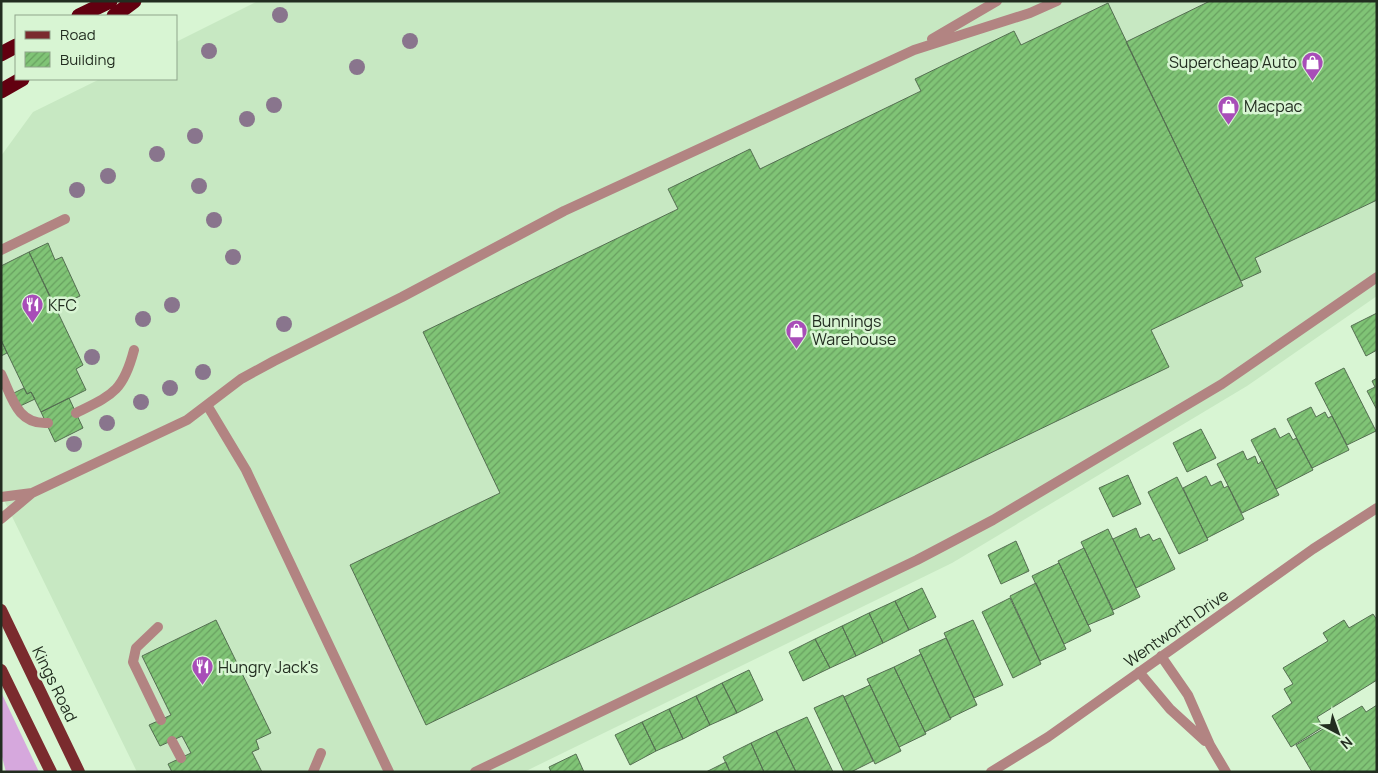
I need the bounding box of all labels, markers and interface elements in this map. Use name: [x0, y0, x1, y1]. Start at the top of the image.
legend: [15, 15, 178, 80]
text: Road: [60, 24, 96, 45]
text: Building: [60, 49, 115, 70]
shop icon: Supercheap Auto: [1301, 50, 1325, 81]
place label: Supercheap Auto: [1169, 51, 1297, 73]
shop icon: Macpac: [1216, 94, 1240, 125]
place label: Macpac: [1244, 95, 1303, 117]
restaurant icon: KFC: [20, 293, 44, 324]
place label: KFC: [48, 294, 77, 316]
place label: Bunnings Warehouse: [812, 310, 896, 350]
shop icon: Bunnings Warehouse: [784, 318, 808, 349]
street label: Wentworth Drive: [1119, 584, 1233, 672]
street label: Kings Road: [27, 642, 83, 726]
restaurant icon: Hungry Jack's: [190, 655, 214, 686]
place label: Hungry Jack's: [218, 656, 318, 678]
north arrow: [1313, 708, 1363, 758]
text: N: [1337, 733, 1357, 754]

